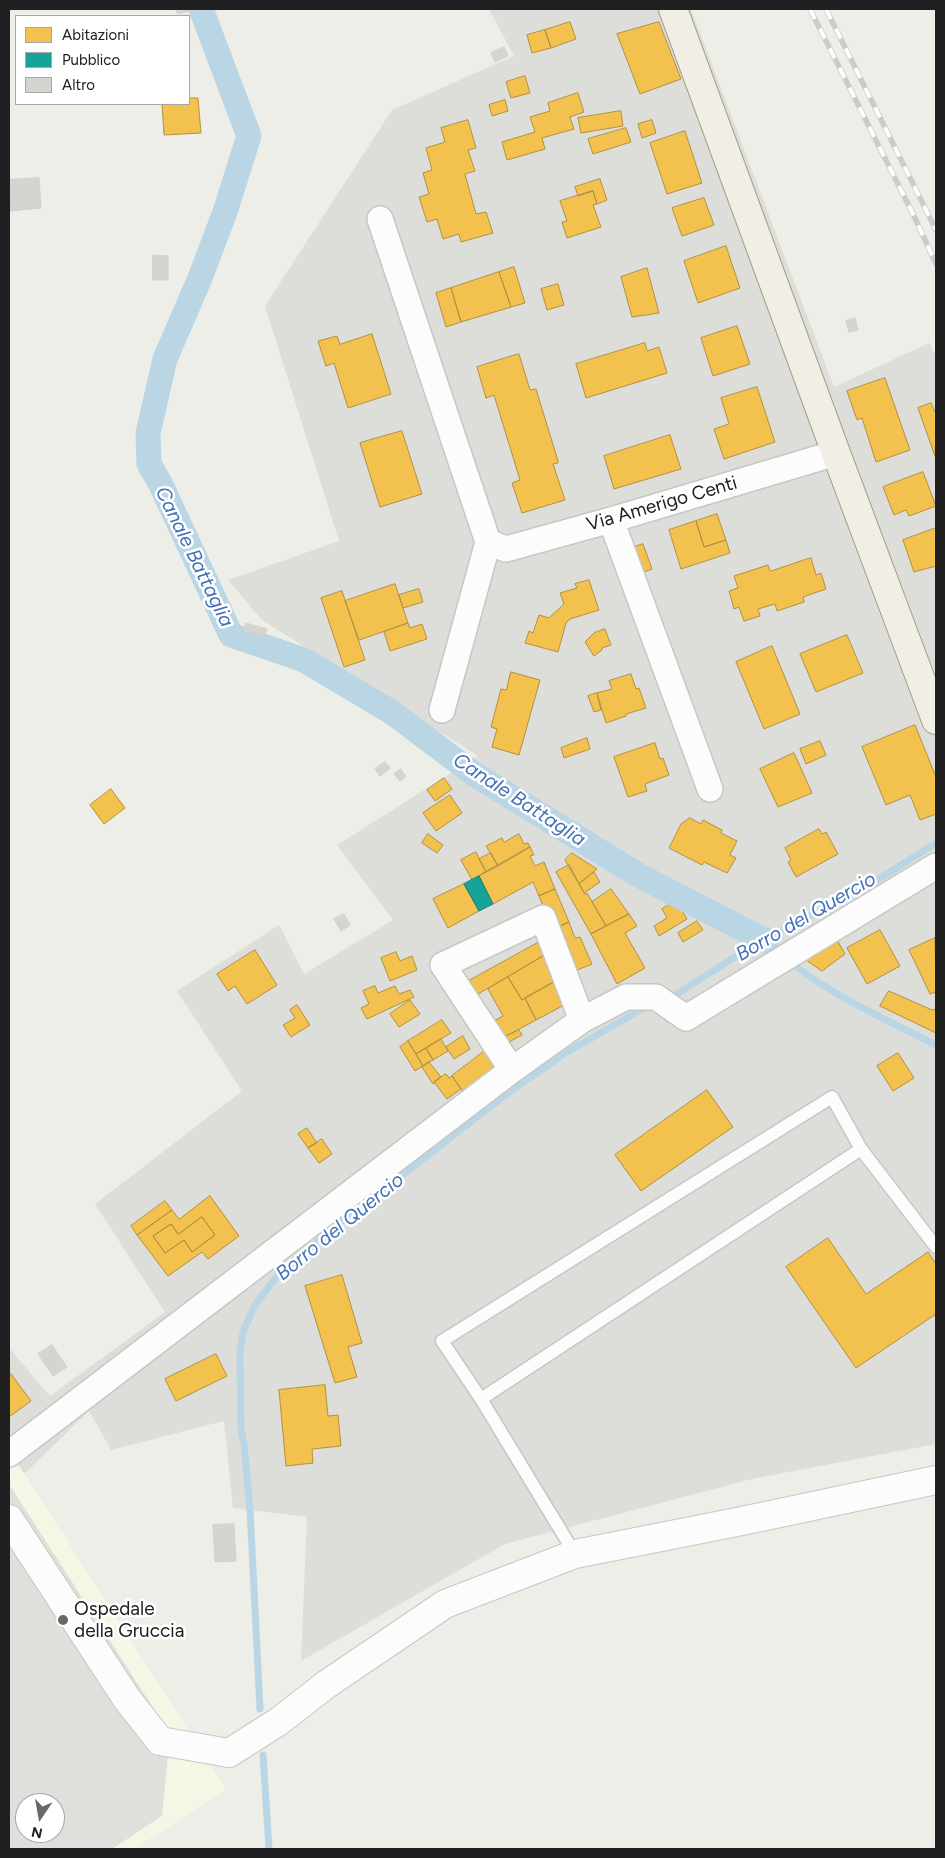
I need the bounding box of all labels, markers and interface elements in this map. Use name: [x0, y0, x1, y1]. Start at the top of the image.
legend: [15, 15, 190, 105]
text: Abitazioni: [62, 26, 129, 44]
text: Pubblico: [62, 51, 120, 69]
text: Altro: [62, 76, 95, 94]
street label: Via Amerigo Centi: [584, 472, 740, 536]
water label: Canale Battaglia: [150, 483, 238, 631]
water label: Canale Battaglia: [448, 748, 590, 852]
water label: Borro del Quercio: [732, 867, 880, 967]
water label: Borro del Quercio: [271, 1168, 409, 1286]
place label: Ospedale della Gruccia: [74, 1598, 184, 1642]
marker: Ospedale della Gruccia: [56, 1613, 70, 1627]
north arrow: [15, 1793, 65, 1843]
text: N: [30, 1823, 44, 1842]

